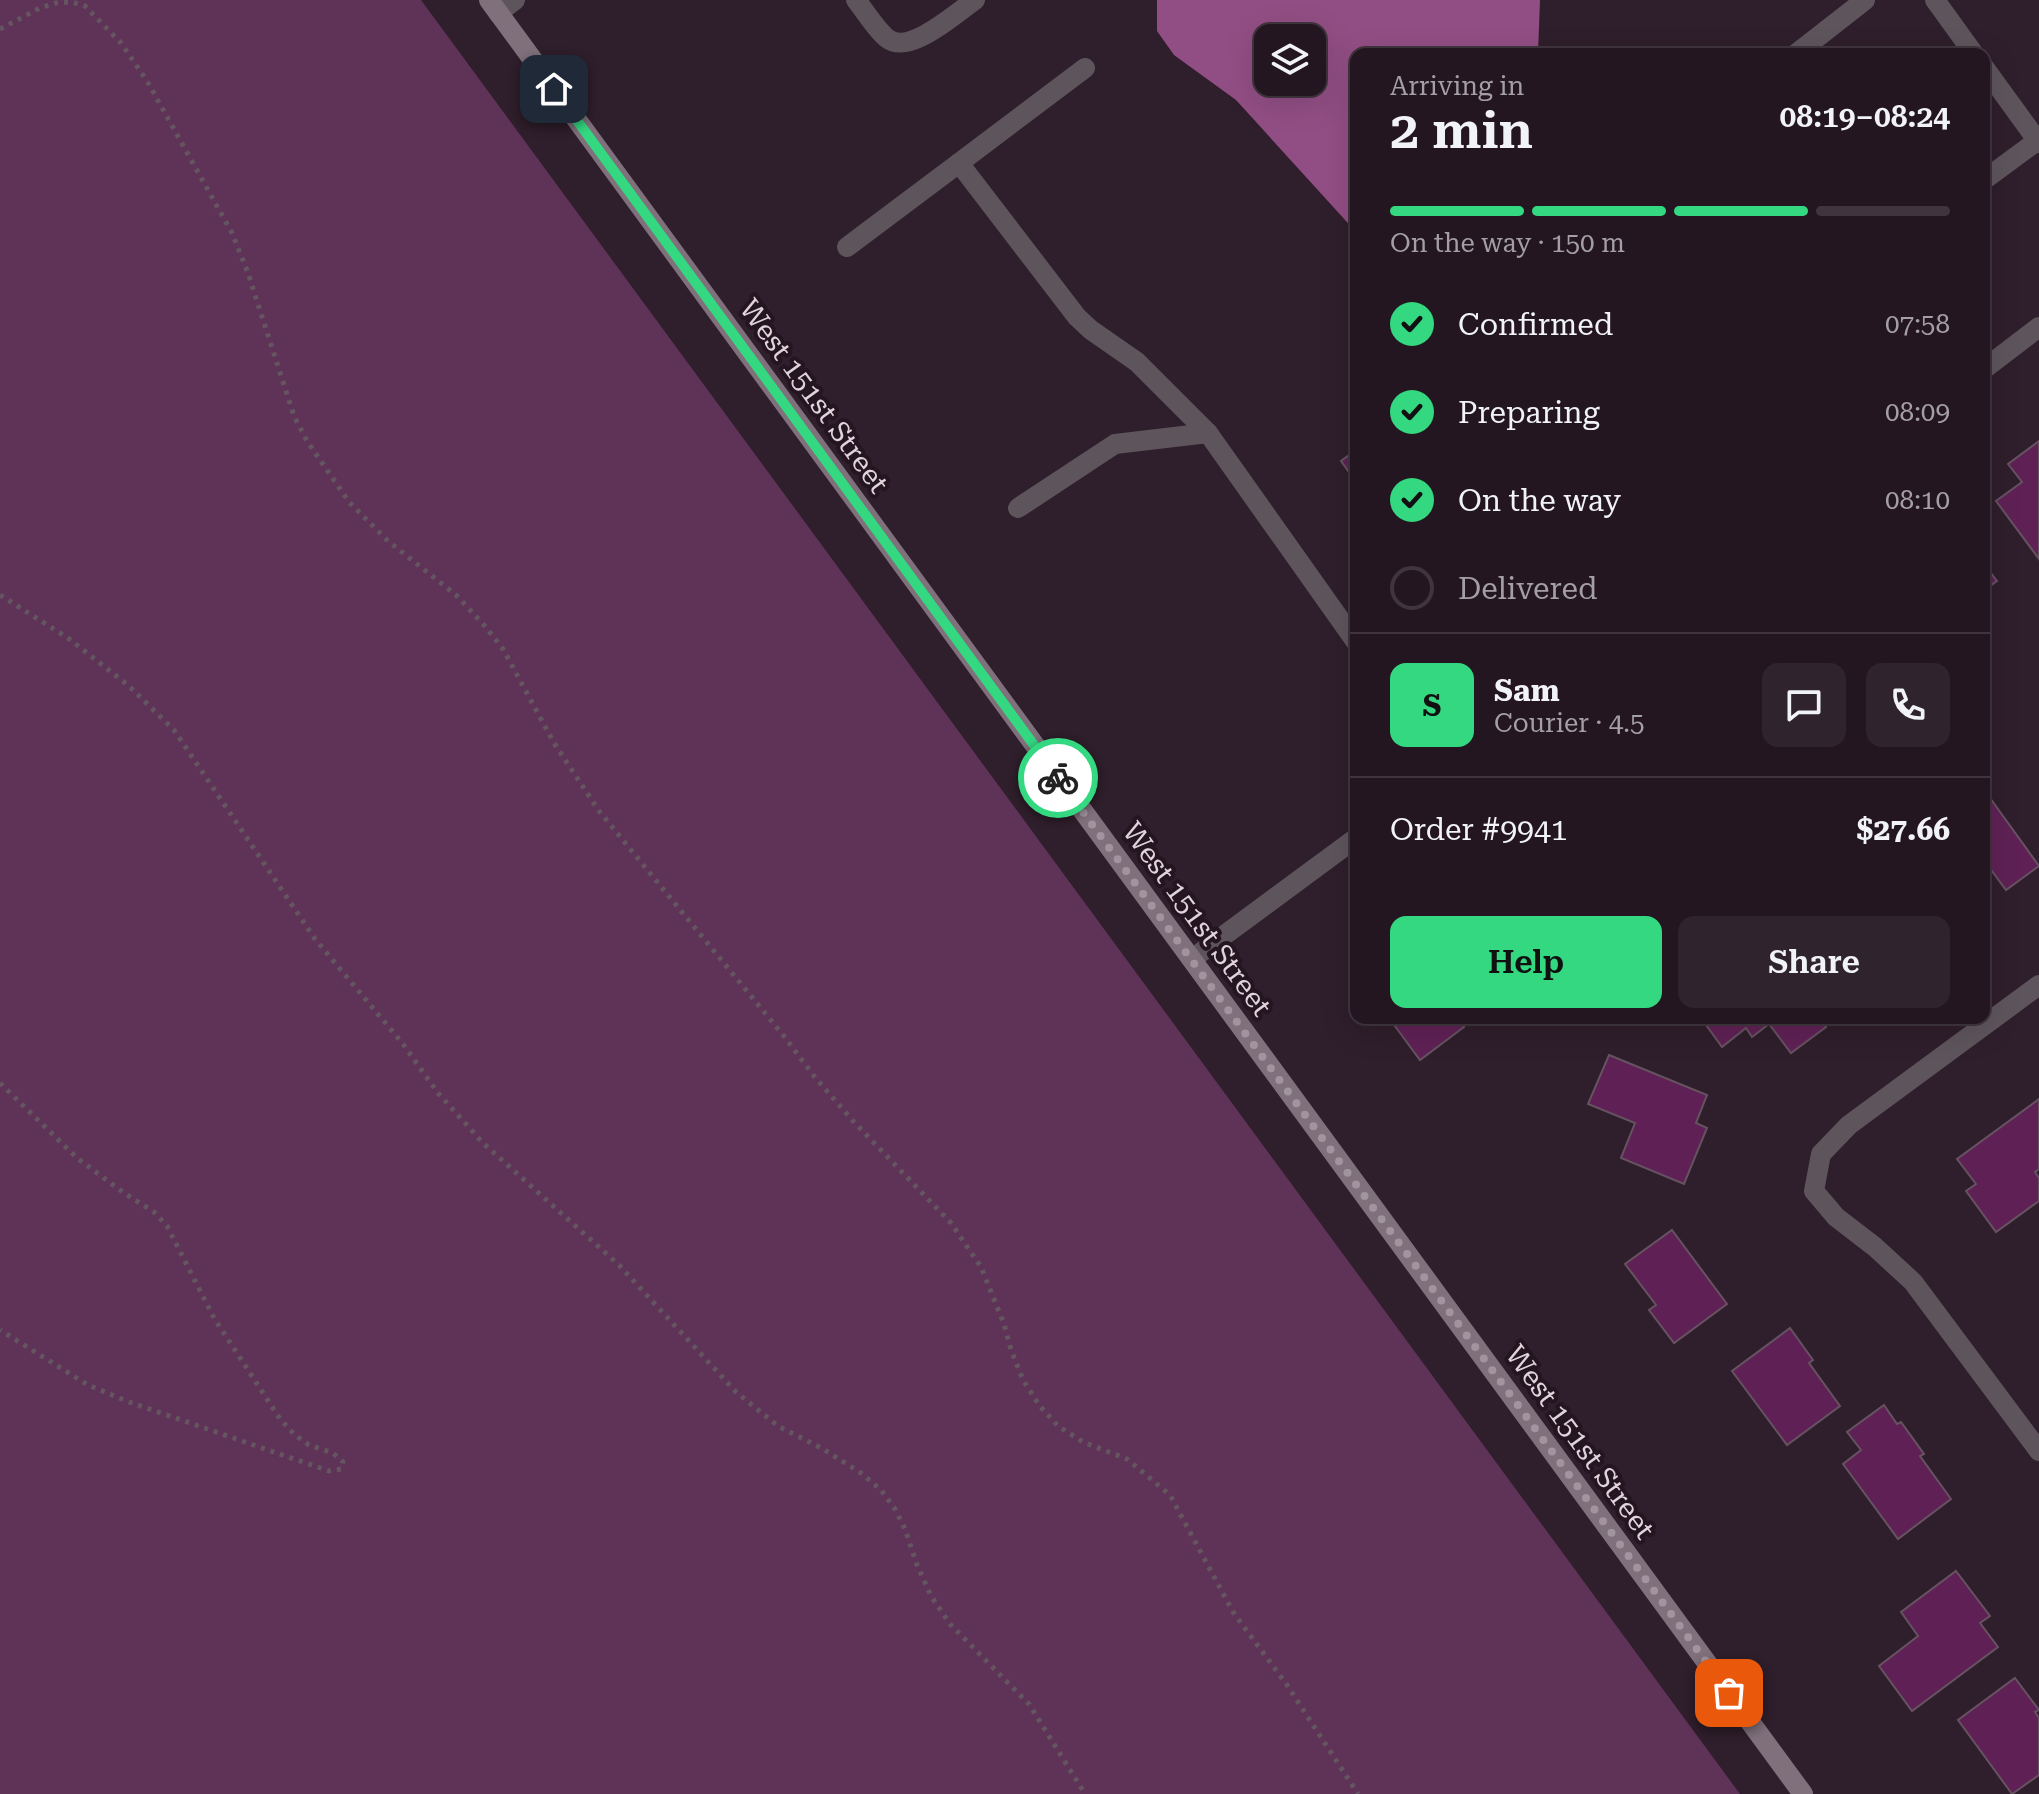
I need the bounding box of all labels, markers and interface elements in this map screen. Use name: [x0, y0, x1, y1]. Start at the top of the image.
map controls: [1254, 24, 1326, 96]
button: layers: [1254, 24, 1326, 96]
pin: [520, 55, 588, 123]
icon: home: [532, 67, 576, 111]
text: Arriving in: [1390, 71, 1524, 101]
text: 08:19–08:24: [1780, 99, 1950, 134]
text: 2 min: [1390, 100, 1533, 161]
text: On the way · 150 m: [1390, 228, 1625, 258]
street label: West 151st Street: [733, 293, 895, 499]
icon: check: [1390, 302, 1434, 346]
text: Confirmed: [1458, 307, 1613, 342]
text: 07:58: [1885, 309, 1950, 339]
icon: check: [1390, 390, 1434, 434]
text: Preparing: [1458, 395, 1600, 430]
text: 08:09: [1885, 397, 1950, 427]
icon: check: [1390, 478, 1434, 522]
text: On the way: [1458, 483, 1621, 518]
text: 08:10: [1885, 485, 1950, 515]
text: Delivered: [1458, 571, 1597, 606]
button: chat: [1762, 663, 1846, 747]
button: phone: [1866, 663, 1950, 747]
text: Sam: [1494, 673, 1560, 708]
text: S: [1423, 688, 1441, 723]
text: Courier · 4.5: [1494, 708, 1644, 738]
courier: [1018, 738, 1098, 818]
icon: bike: [1036, 756, 1080, 800]
text: Order #9941: [1390, 812, 1568, 847]
text: $27.66: [1857, 812, 1950, 847]
street label: West 151st Street: [1116, 816, 1278, 1022]
button: Help: [1390, 916, 1662, 1008]
button: Share: [1678, 916, 1950, 1008]
street label: West 151st Street: [1499, 1339, 1661, 1545]
pin: [1695, 1659, 1763, 1727]
icon: bag: [1707, 1671, 1751, 1715]

